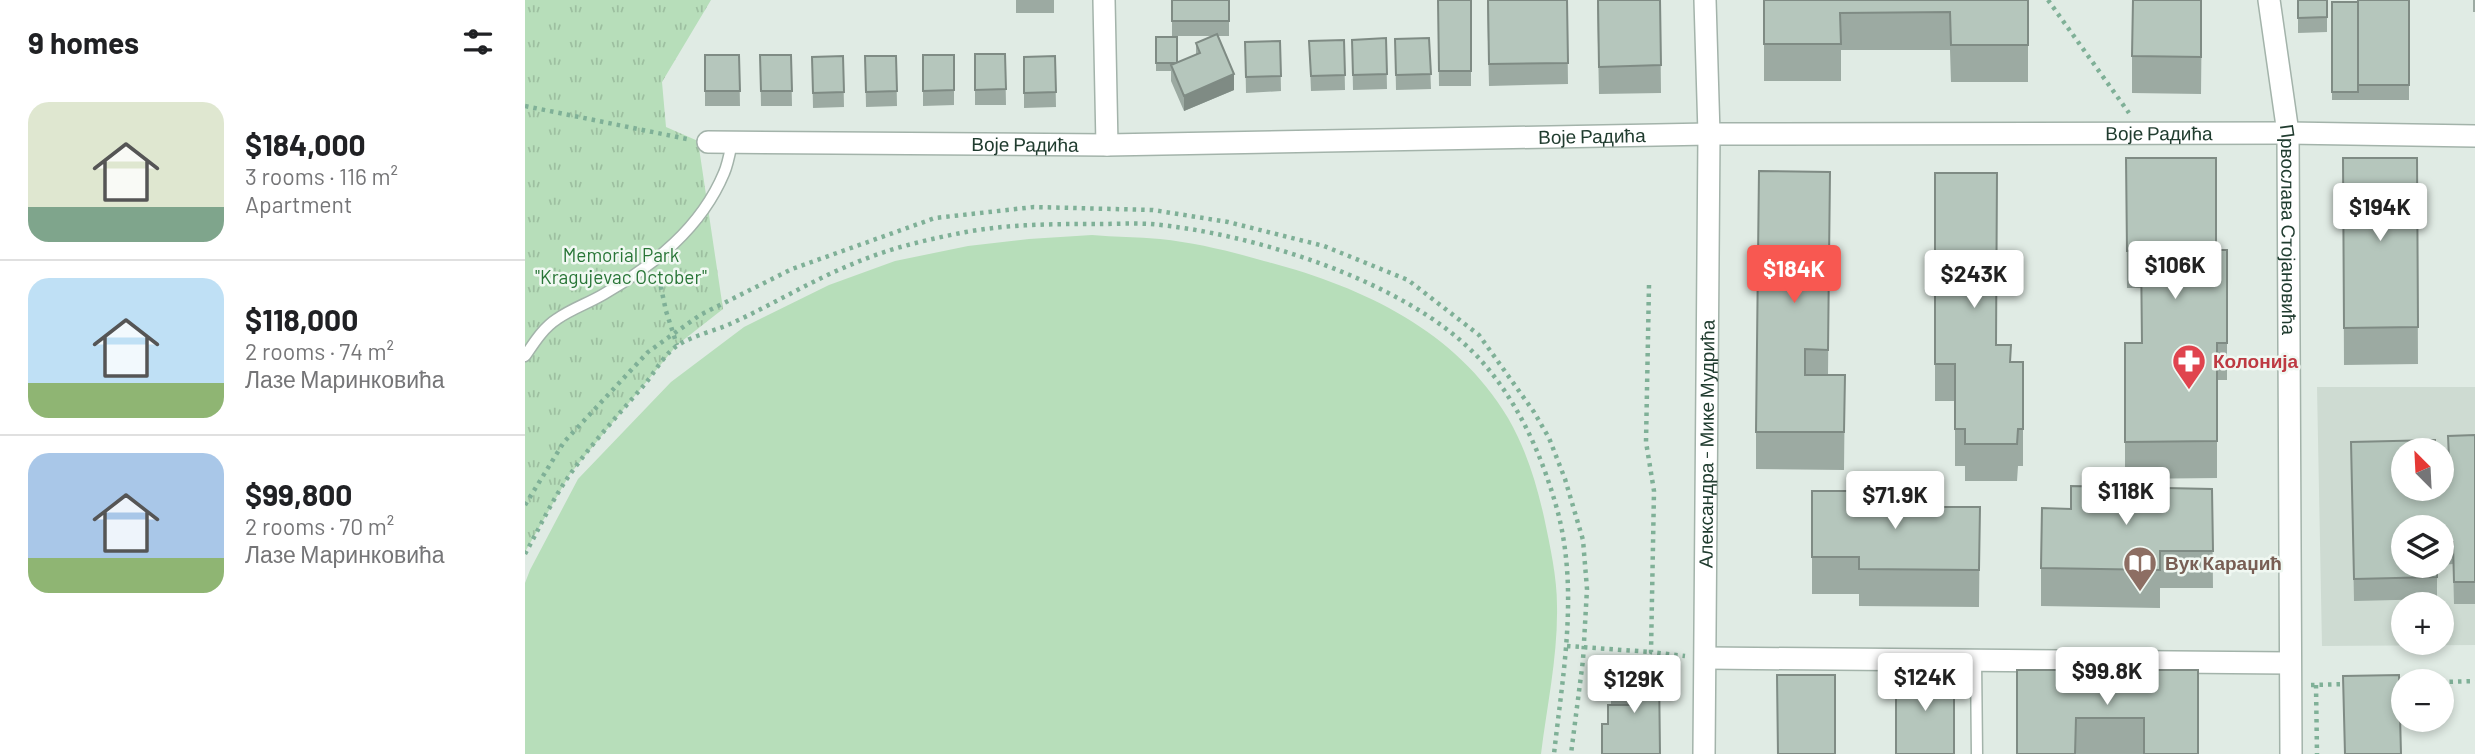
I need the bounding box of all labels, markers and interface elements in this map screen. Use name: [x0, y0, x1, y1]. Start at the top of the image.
icon: filters: [459, 23, 497, 61]
text: 9 homes: [28, 24, 139, 60]
street label: Воје Радића: [2105, 121, 2213, 144]
street label: Воје Радића: [1538, 123, 1646, 148]
street label: Првослава Стојановића: [2276, 123, 2301, 335]
text: $184,000: [245, 126, 366, 162]
icon: home: [84, 130, 168, 214]
street label: Воје Радића: [971, 132, 1079, 156]
text: 3 rooms · 116 m²: [245, 162, 398, 190]
pin: $194K: [2331, 184, 2429, 243]
text: Apartment: [245, 190, 352, 218]
text: $194K: [2349, 192, 2411, 220]
pin: $106K: [2126, 242, 2224, 301]
park label: Memorial Park "Kragujevac October": [535, 243, 707, 288]
pin: $184K: [1745, 246, 1843, 305]
pin: $243K: [1925, 250, 2023, 310]
text: $106K: [2144, 250, 2206, 278]
text: $184K: [1763, 254, 1825, 282]
text: $243K: [1941, 259, 2007, 287]
text: $118,000: [245, 301, 358, 337]
icon: home: [84, 306, 168, 390]
street label: Александра - Мике Мудрића: [1693, 319, 1719, 568]
text: 2 rooms · 74 m²: [245, 337, 394, 365]
pharmacy icon: Колонија: [2170, 342, 2208, 391]
place label: Колонија: [2213, 349, 2299, 372]
text: Лазе Маринковића: [245, 365, 445, 393]
north arrow: [2391, 438, 2453, 500]
map controls: [2391, 438, 2454, 732]
pin: $118K: [2077, 468, 2175, 527]
pin: $71.9K: [1838, 472, 1952, 531]
text: $99,800: [245, 476, 352, 512]
text: $118K: [2098, 476, 2154, 504]
text: $71.9K: [1862, 480, 1928, 508]
icon: home: [84, 481, 168, 565]
text: 2 rooms · 70 m²: [245, 512, 394, 540]
button: layers: [2391, 515, 2454, 578]
text: Лазе Маринковића: [245, 540, 445, 568]
library icon: Вук Караџић: [2121, 544, 2159, 593]
place label: Вук Караџић: [2165, 551, 2282, 574]
button: +: [2391, 592, 2454, 655]
pin: $99.8K: [2050, 648, 2164, 707]
pin: $124K: [1876, 654, 1974, 713]
pin: $129K: [1585, 656, 1683, 715]
text: $99.8K: [2072, 656, 2142, 684]
text: $124K: [1894, 662, 1956, 690]
text: $129K: [1604, 664, 1664, 692]
button: −: [2391, 669, 2454, 732]

